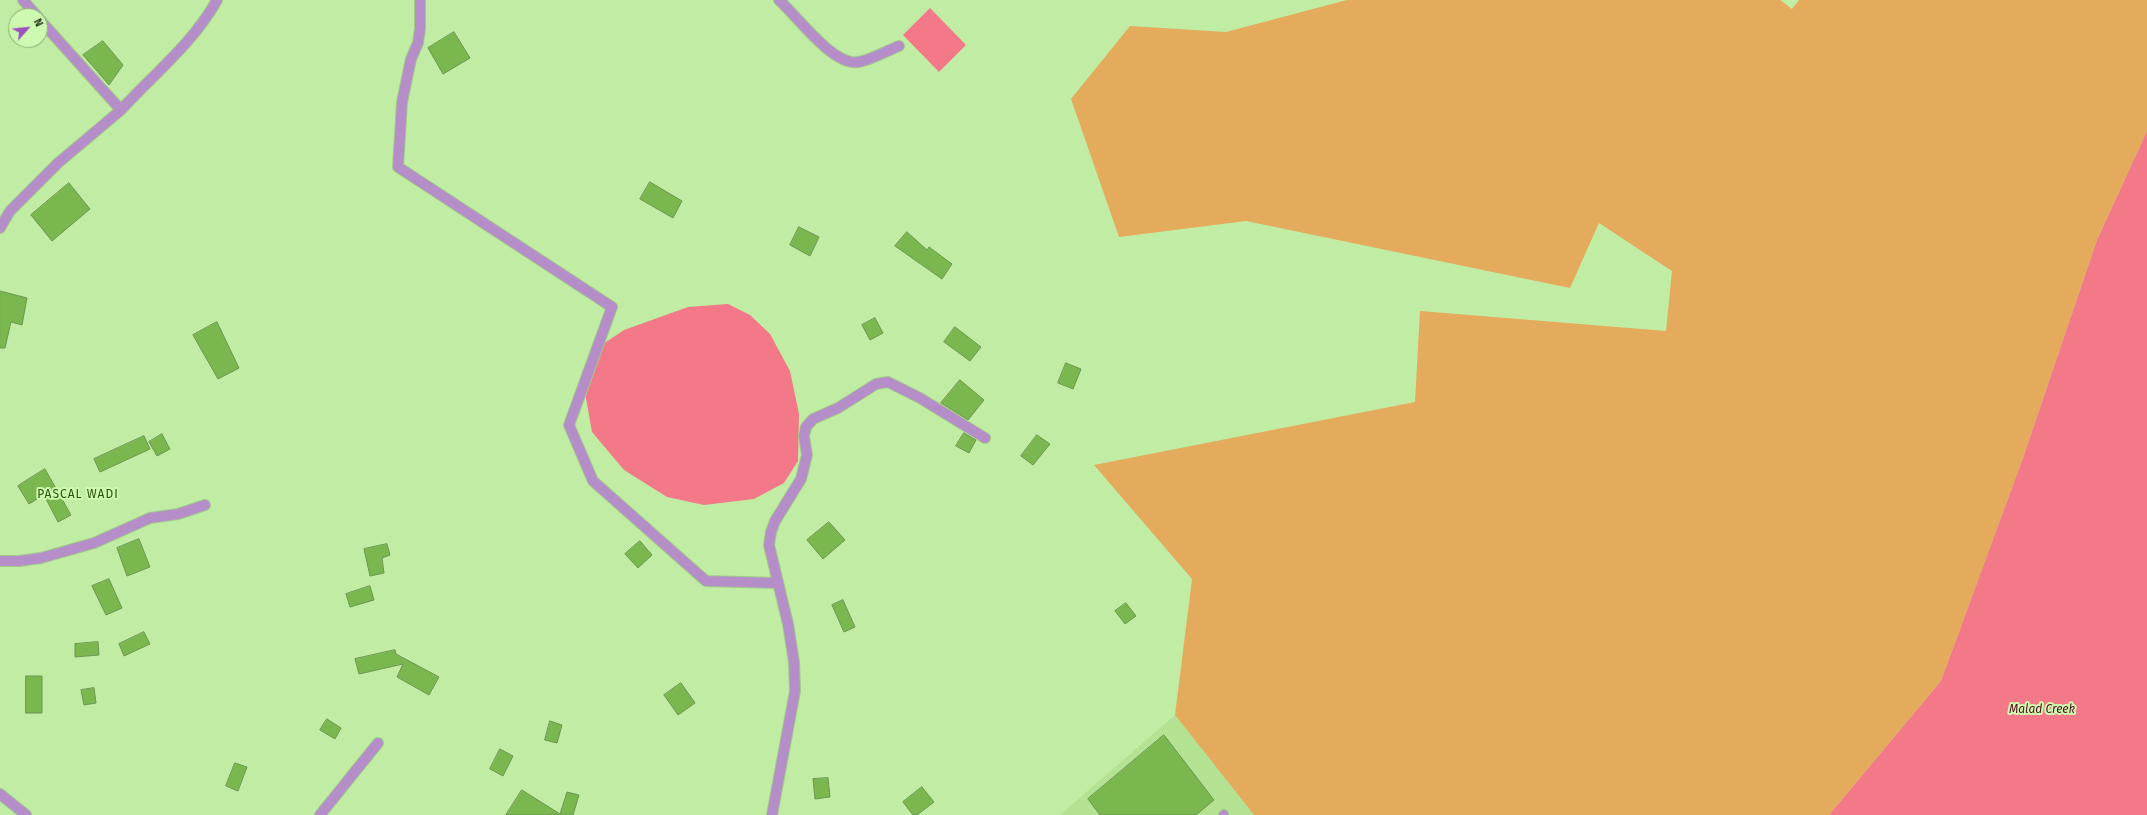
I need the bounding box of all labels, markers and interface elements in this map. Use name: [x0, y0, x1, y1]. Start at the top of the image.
north arrow: [8, 8, 48, 48]
text: N: [31, 17, 46, 29]
district label: PASCAL WADI: [37, 488, 119, 502]
water label: Malad Creek: [2009, 703, 2075, 717]

